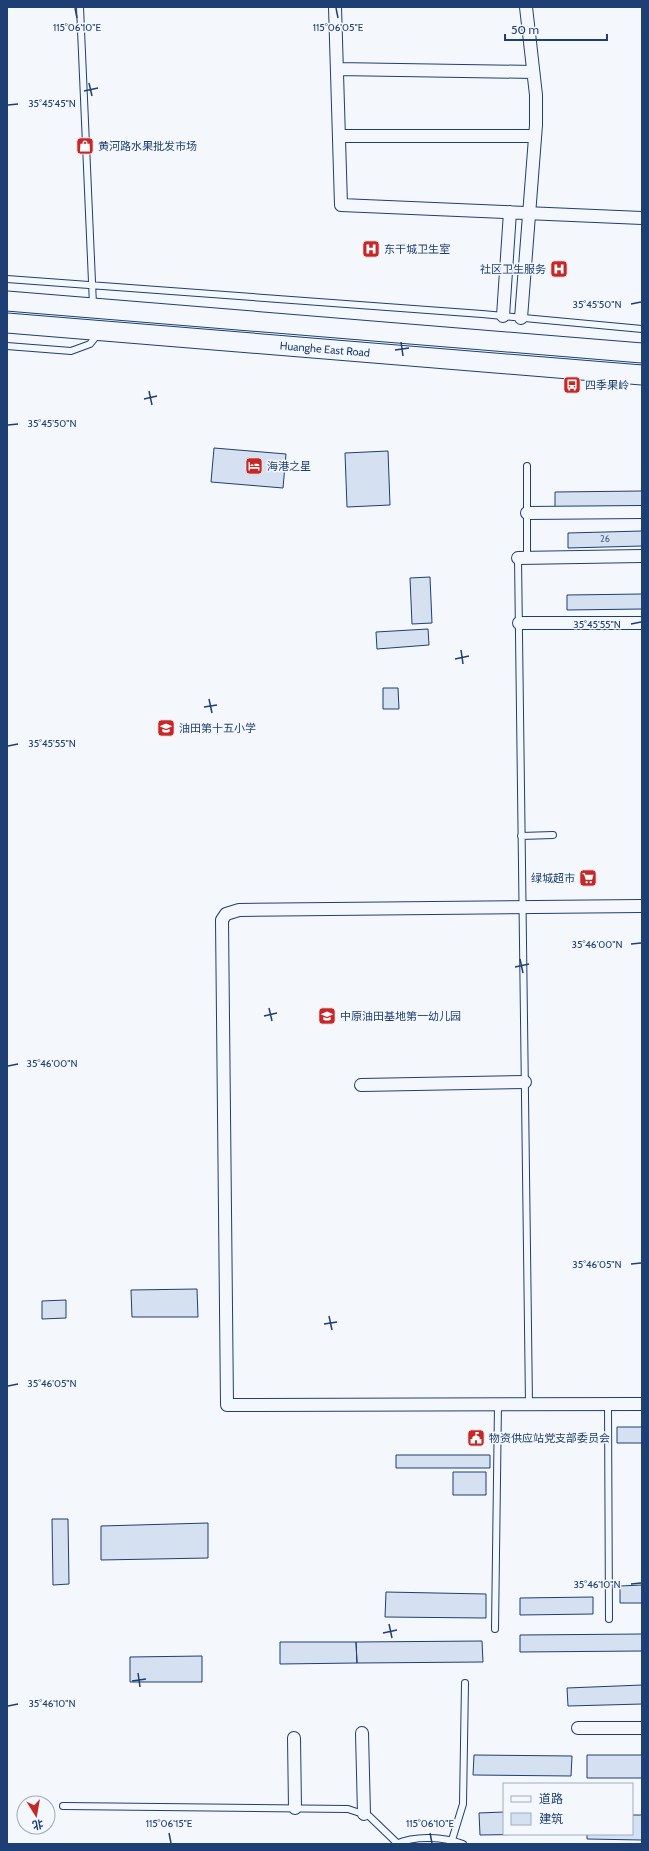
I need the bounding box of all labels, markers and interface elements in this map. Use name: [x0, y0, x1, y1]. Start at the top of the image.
scale bar: [505, 16, 607, 42]
text: 115°06'10"E: [53, 21, 102, 34]
text: 115°06'05"E: [313, 21, 364, 34]
text: 50 m: [511, 22, 539, 37]
text: 35°45'45"N: [28, 97, 76, 110]
shop icon: 黄河路水果批发市场: [75, 136, 95, 156]
place label: 黄河路水果批发市场: [98, 139, 197, 153]
hospital icon: 东干城卫生室: [361, 239, 381, 259]
place label: 东干城卫生室: [384, 242, 450, 256]
hospital icon: 社区卫生服务: [549, 259, 569, 279]
place label: 社区卫生服务: [480, 262, 546, 276]
text: 35°45'50"N: [572, 298, 622, 311]
street label: Huanghe East Road: [279, 338, 371, 360]
bus stop icon: 四季果岭: [562, 375, 582, 395]
place label: 四季果岭: [585, 378, 629, 392]
text: 35°45'50"N: [27, 417, 77, 430]
hotel icon: 海港之星: [244, 456, 264, 476]
place label: 海港之星: [267, 459, 311, 473]
house number: 26: [600, 533, 610, 544]
text: 35°45'55"N: [573, 618, 621, 631]
school or university icon: 油田第十五小学: [156, 718, 176, 738]
place label: 油田第十五小学: [179, 721, 256, 735]
text: 35°45'55"N: [28, 737, 76, 750]
supermarket icon: 绿城超市: [578, 868, 598, 888]
place label: 绿城超市: [531, 871, 575, 885]
text: 35°46'00"N: [572, 938, 622, 951]
school or university icon: 中原油田基地第一幼儿园: [317, 1006, 337, 1026]
place label: 中原油田基地第一幼儿园: [340, 1009, 461, 1023]
text: 35°46'00"N: [27, 1057, 77, 1070]
text: 35°46'05"N: [572, 1258, 622, 1271]
text: 35°46'05"N: [27, 1377, 77, 1390]
public building icon: 物资供应站党支部委员会: [466, 1428, 486, 1448]
place label: 物资供应站党支部委员会: [489, 1431, 610, 1445]
text: 35°46'10"N: [573, 1578, 621, 1591]
text: 35°46'10"N: [28, 1697, 76, 1710]
legend: [503, 1783, 633, 1835]
text: 道路: [539, 1791, 563, 1806]
north arrow: [16, 1795, 56, 1835]
text: 建筑: [539, 1811, 563, 1826]
text: 北: [31, 1817, 45, 1833]
text: 115°06'15"E: [146, 1817, 193, 1830]
text: 115°06'10"E: [406, 1817, 455, 1830]

